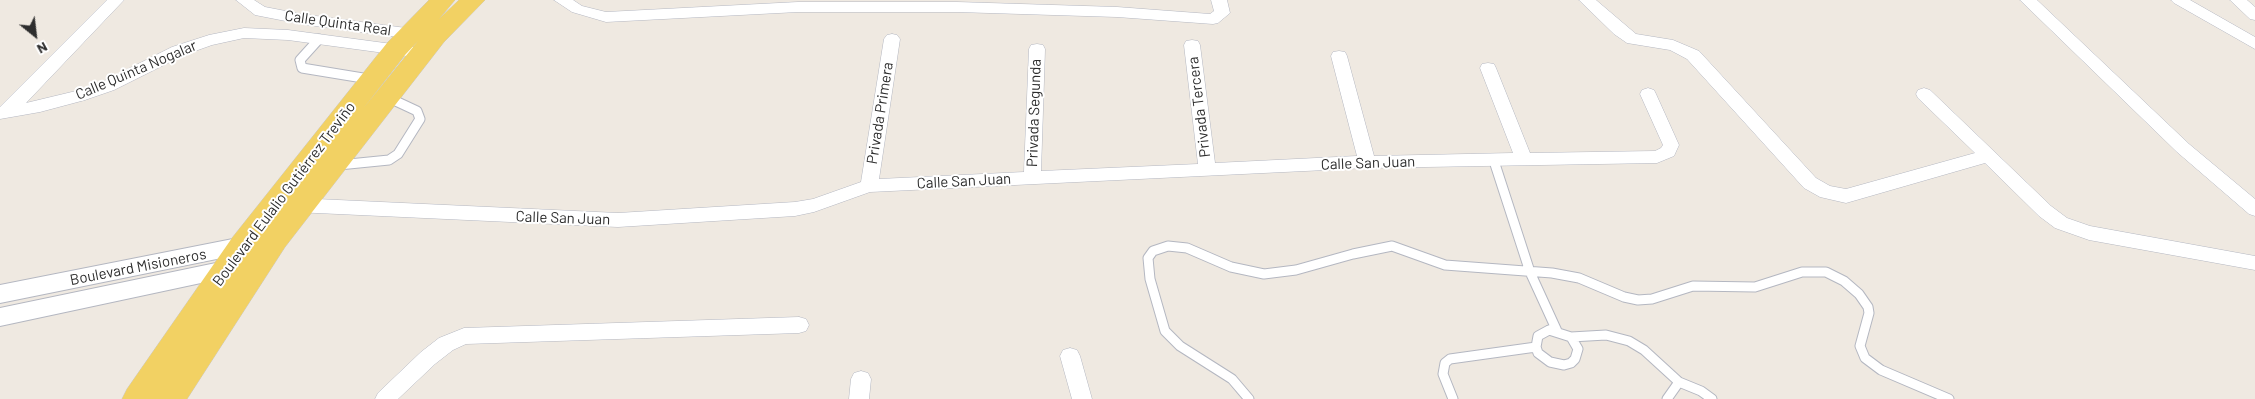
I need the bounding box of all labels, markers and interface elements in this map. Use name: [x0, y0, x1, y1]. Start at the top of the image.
street label: Calle Quinta Real: [284, 7, 392, 39]
north arrow: [10, 10, 60, 60]
street label: Calle Quinta Nogalar: [73, 36, 199, 104]
text: N: [34, 39, 51, 58]
street label: Privada Tercera: [1184, 56, 1214, 158]
street label: Privada Segunda: [1023, 59, 1045, 167]
street label: Privada Primera: [863, 61, 897, 165]
street label: Boulevard Eulalio Gutiérrez Treviño: [209, 98, 359, 290]
street label: Calle San Juan: [1320, 152, 1416, 174]
street label: Calle San Juan: [916, 170, 1012, 192]
street label: Calle San Juan: [515, 207, 611, 229]
street label: Boulevard Misioneros: [68, 245, 208, 289]

